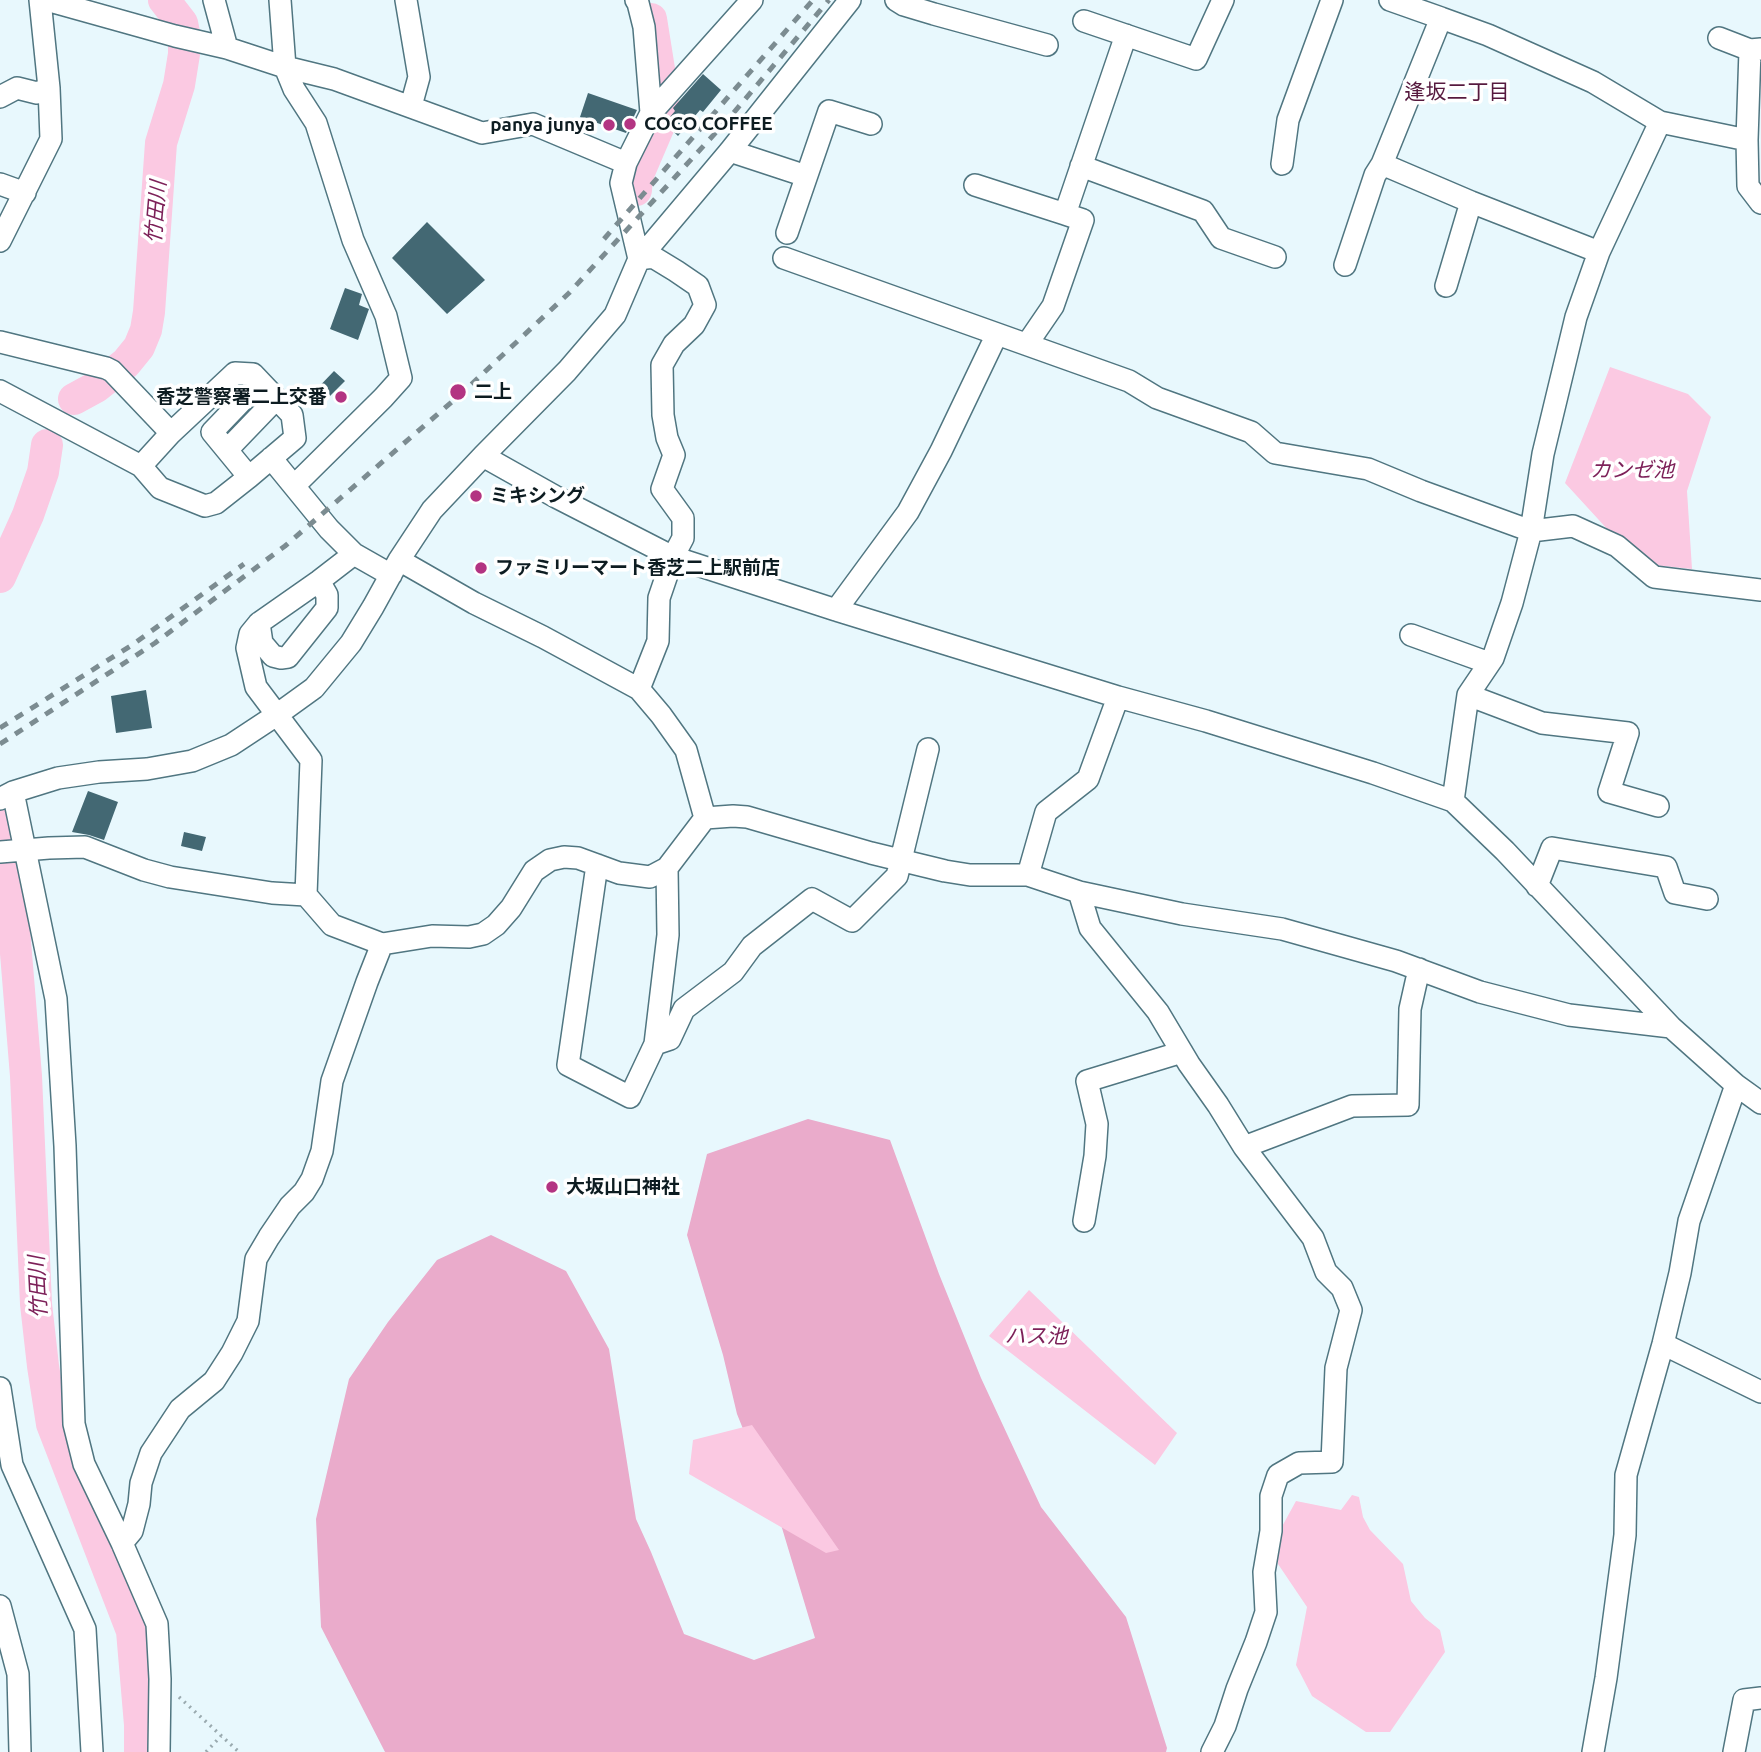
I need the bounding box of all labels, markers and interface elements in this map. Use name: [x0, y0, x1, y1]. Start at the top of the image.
district label: 逢坂二丁目: [1405, 79, 1509, 105]
place label: COCO COFFEE: [644, 113, 773, 135]
place label: panya junya: [490, 114, 595, 136]
marker: COCO COFFEE: [622, 116, 638, 132]
marker: panya junya: [601, 117, 617, 133]
water label: 竹田川: [141, 180, 171, 244]
place label: 二上: [474, 381, 512, 403]
marker: 二上: [448, 382, 468, 402]
place label: 香芝警察署二上交番: [156, 386, 327, 408]
marker: 香芝警察署二上交番: [333, 389, 349, 405]
water label: カンゼ池: [1590, 457, 1674, 483]
place label: ミキシング: [490, 485, 585, 507]
marker: ミキシング: [468, 488, 484, 504]
place label: ファミリーマート香芝二上駅前店: [495, 557, 780, 579]
marker: ファミリーマート香芝二上駅前店: [473, 560, 489, 576]
place label: 大坂山口神社: [566, 1176, 680, 1198]
marker: 大坂山口神社: [544, 1179, 560, 1195]
water label: 竹田川: [24, 1255, 52, 1319]
water label: ハス池: [1005, 1323, 1067, 1349]

